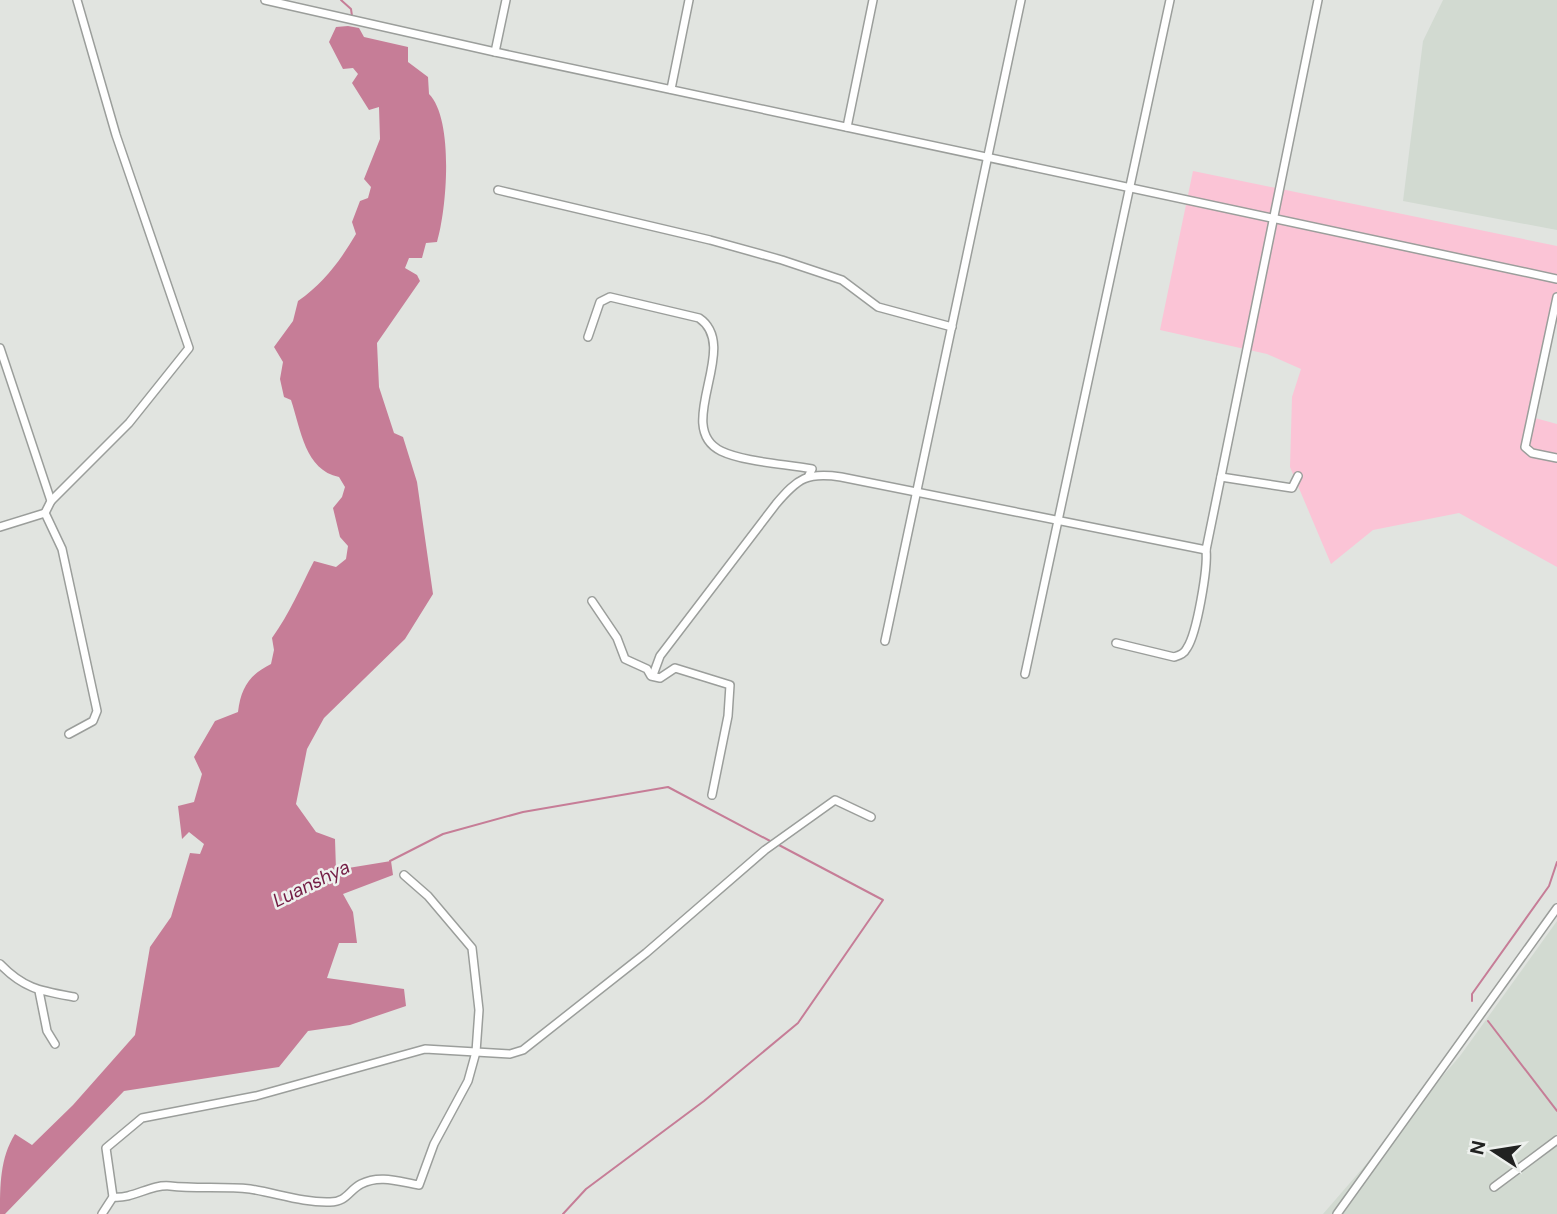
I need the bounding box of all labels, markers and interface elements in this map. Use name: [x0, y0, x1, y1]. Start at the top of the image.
water label: Luanshya: [268, 854, 354, 913]
north arrow: [1459, 1116, 1529, 1186]
text: N: [1464, 1138, 1492, 1157]

